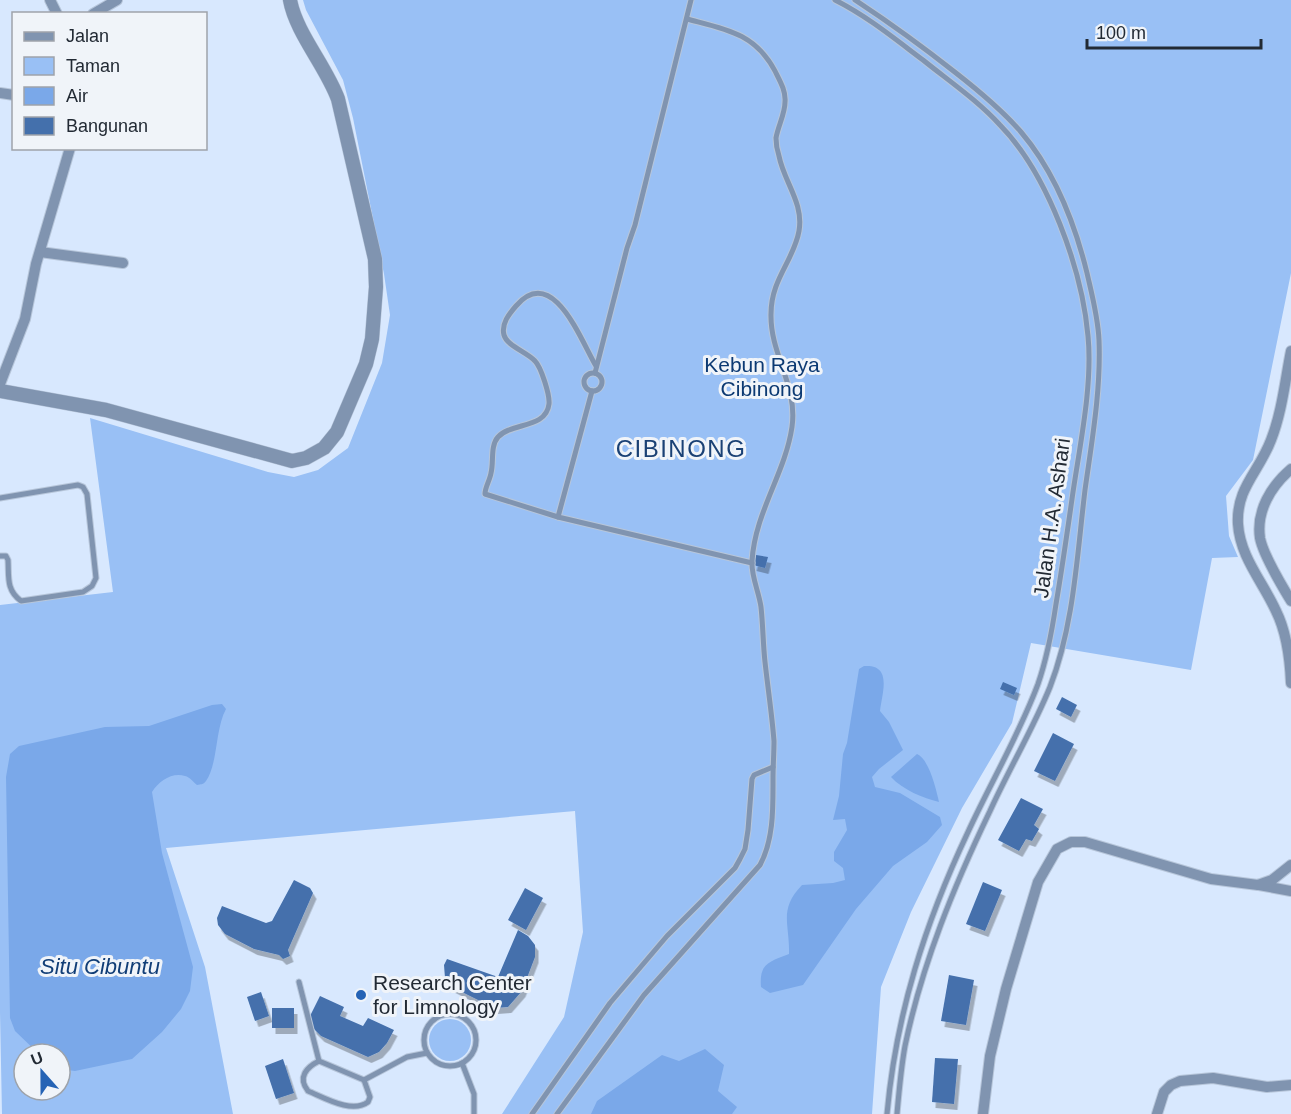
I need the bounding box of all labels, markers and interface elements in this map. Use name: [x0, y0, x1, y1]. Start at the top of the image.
legend: [12, 12, 207, 150]
scale bar: [1087, 12, 1261, 50]
text: 100 m: [1096, 23, 1146, 43]
text: Jalan: [66, 26, 109, 46]
text: Taman: [66, 56, 120, 76]
text: Air: [66, 86, 88, 106]
text: Bangunan: [66, 116, 148, 136]
park label: Kebun Raya Cibinong: [704, 353, 820, 400]
district label: CIBINONG: [616, 435, 746, 462]
street label: Jalan H.A. Ashari: [1029, 437, 1074, 599]
water label: Situ Cibuntu: [40, 954, 160, 979]
place label: Research Center for Limnology: [373, 971, 532, 1018]
marker: Research Center for Limnology: [354, 988, 368, 1002]
north arrow: [12, 1042, 72, 1102]
text: U: [28, 1048, 45, 1068]

